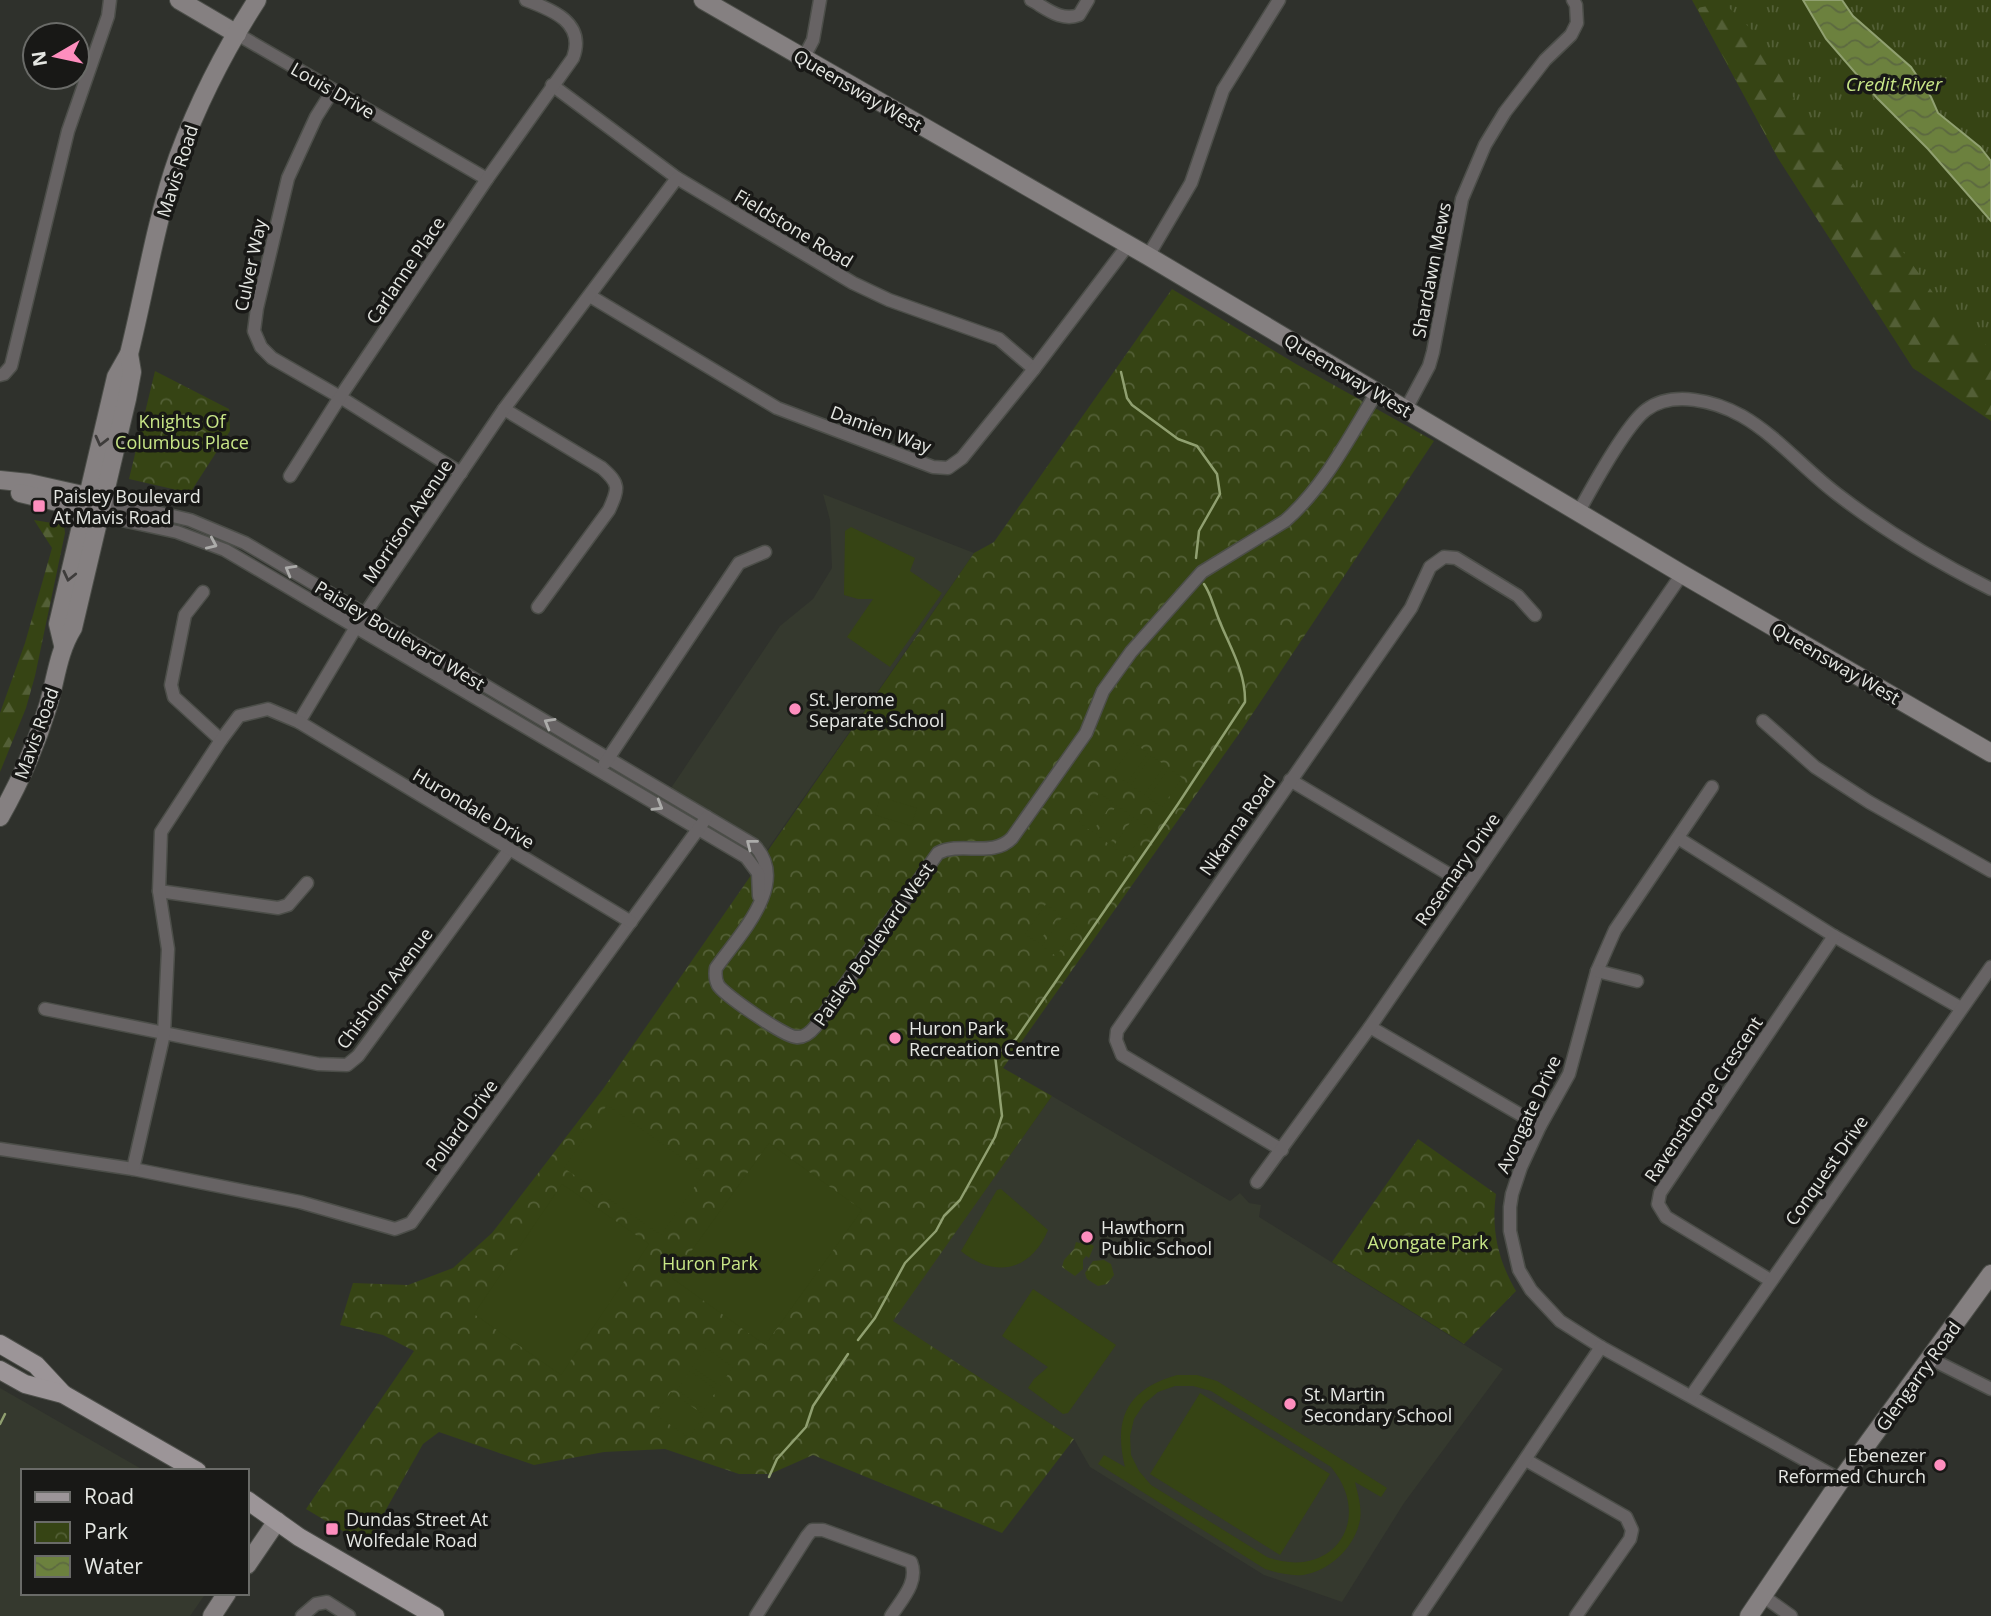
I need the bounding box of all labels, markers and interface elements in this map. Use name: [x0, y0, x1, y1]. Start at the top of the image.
north arrow: [21, 21, 91, 91]
street label: Queensway West: [790, 44, 926, 136]
text: N: [25, 49, 53, 68]
street label: Louis Drive: [287, 56, 379, 124]
water label: Credit River: [1846, 71, 1944, 97]
street label: Mavis Road: [151, 122, 203, 220]
street label: Fieldstone Road: [730, 183, 858, 273]
street label: Shardawn Mews: [1406, 200, 1456, 340]
street label: Carlanne Place: [360, 212, 450, 328]
street label: Culver Way: [229, 216, 272, 313]
street label: Queensway West: [1280, 328, 1416, 422]
street label: Damien Way: [827, 400, 936, 459]
park label: Knights Of Columbus Place: [115, 409, 249, 454]
one-way arrow: [95, 435, 109, 447]
street label: Morrison Avenue: [357, 455, 457, 587]
place label: Paisley Boulevard At Mavis Road: [53, 484, 201, 529]
marker: Paisley Boulevard At Mavis Road: [31, 498, 47, 514]
one-way arrow: [205, 536, 217, 550]
one-way arrow: [285, 565, 297, 578]
one-way arrow: [63, 570, 77, 582]
street label: Paisley Boulevard West: [311, 575, 489, 695]
street label: Queensway West: [1768, 617, 1904, 709]
street label: Mavis Road: [8, 684, 64, 782]
place label: St. Jerome Separate School: [809, 687, 944, 732]
marker: St. Jerome Separate School: [787, 701, 803, 717]
one-way arrow: [544, 718, 557, 731]
street label: Hurondale Drive: [409, 762, 539, 854]
street label: Nikanna Road: [1194, 770, 1280, 880]
one-way arrow: [651, 798, 664, 811]
street label: Rosemary Drive: [1409, 808, 1505, 930]
one-way arrow: [746, 840, 758, 853]
street label: Paisley Boulevard West: [807, 858, 939, 1030]
street label: Chisholm Avenue: [331, 923, 437, 1053]
street label: Ravensthorpe Crescent: [1639, 1012, 1767, 1186]
place label: Huron Park Recreation Centre: [909, 1016, 1060, 1061]
marker: Huron Park Recreation Centre: [887, 1030, 903, 1046]
street label: Avongate Drive: [1490, 1051, 1566, 1177]
street label: Pollard Drive: [420, 1074, 502, 1176]
street label: Conquest Drive: [1779, 1110, 1873, 1230]
place label: Hawthorn Public School: [1101, 1215, 1212, 1260]
marker: Hawthorn Public School: [1079, 1229, 1095, 1245]
park label: Avongate Park: [1368, 1230, 1489, 1254]
park label: Huron Park: [662, 1251, 758, 1275]
street label: Glengarry Road: [1870, 1316, 1966, 1436]
place label: St. Martin Secondary School: [1304, 1382, 1452, 1427]
marker: St. Martin Secondary School: [1282, 1396, 1298, 1412]
place label: Ebenezer Reformed Church: [1778, 1443, 1927, 1488]
marker: Ebenezer Reformed Church: [1932, 1457, 1948, 1473]
legend: [21, 1469, 248, 1595]
text: Road: [84, 1482, 134, 1510]
place label: Dundas Street At Wolfedale Road: [346, 1507, 488, 1552]
text: Park: [84, 1517, 128, 1545]
marker: Dundas Street At Wolfedale Road: [324, 1521, 340, 1537]
text: Water: [84, 1552, 143, 1580]

